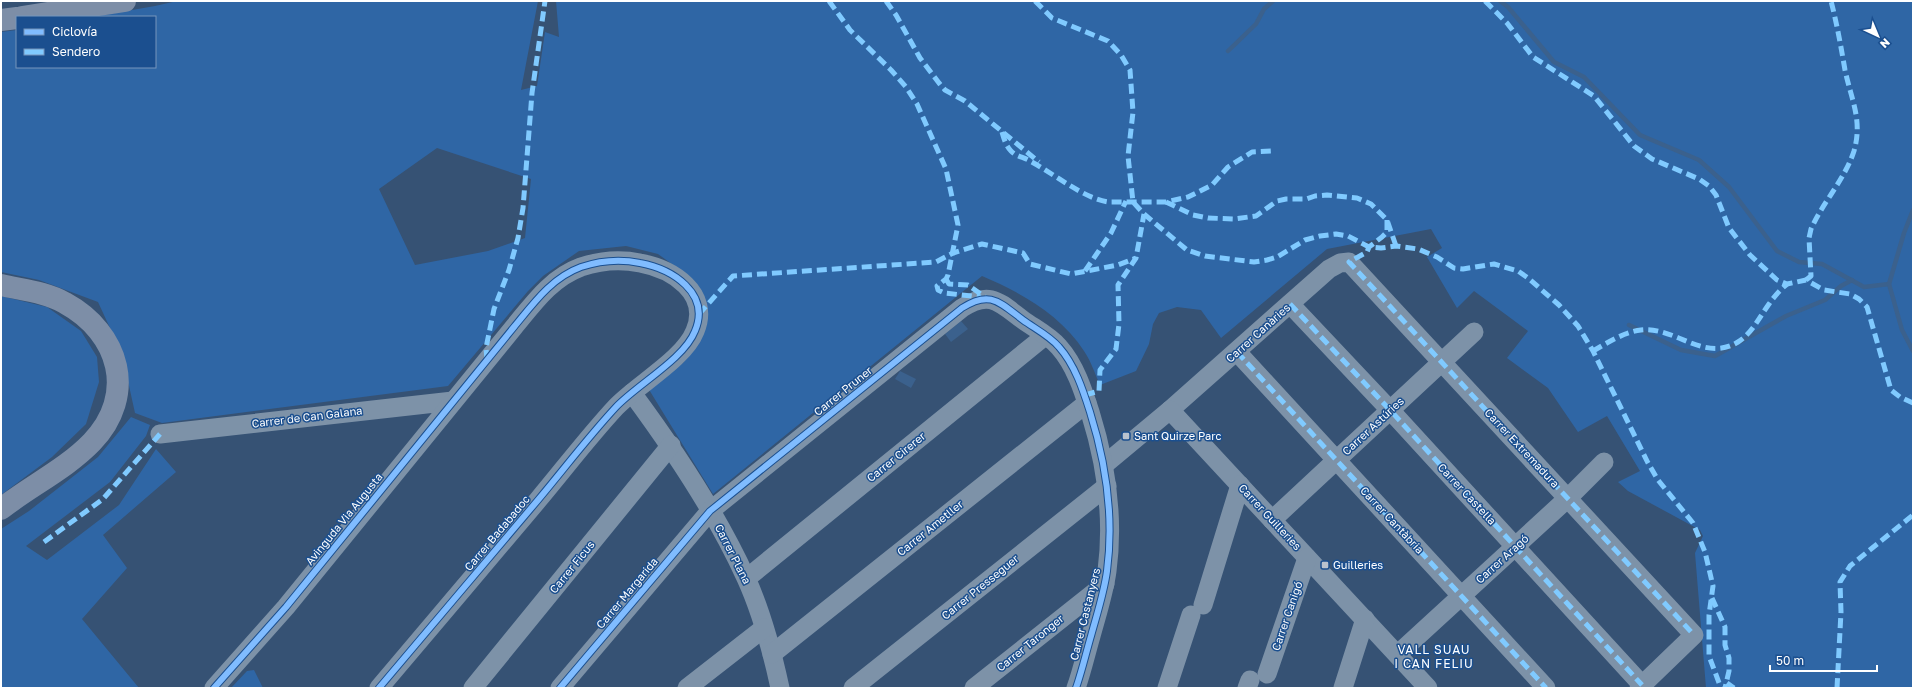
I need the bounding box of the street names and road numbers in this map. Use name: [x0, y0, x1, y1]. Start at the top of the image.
street label: Carrer Canàries: [1223, 300, 1292, 365]
street label: Carrer Pruner: [811, 363, 875, 418]
street label: Carrer Astúries: [1339, 394, 1406, 457]
street label: Carrer de Can Galana: [251, 403, 363, 430]
street label: Carrer Extremadura: [1482, 405, 1562, 490]
street label: Carrer Cirerer: [864, 429, 928, 484]
street label: Carrer Castella: [1436, 460, 1499, 527]
street label: Avinguda Via Augusta: [302, 470, 385, 567]
street label: Carrer Guilleries: [1236, 481, 1304, 553]
street label: Carrer Cantàbria: [1358, 483, 1427, 556]
street label: Carrer Badabadoc: [461, 492, 532, 573]
street label: Carrer Ametller: [894, 497, 966, 558]
street label: Carrer Plana: [713, 522, 754, 586]
street label: Carrer Aragó: [1473, 531, 1531, 586]
street label: Carrer Ficus: [547, 538, 597, 595]
street label: Carrer Presseguer: [938, 551, 1021, 622]
street label: Carrer Margarida: [593, 555, 660, 631]
street label: Carrer Castanyers: [1067, 566, 1102, 661]
street label: Carrer Canigó: [1269, 579, 1305, 652]
street label: Carrer Taronger: [993, 611, 1066, 674]

